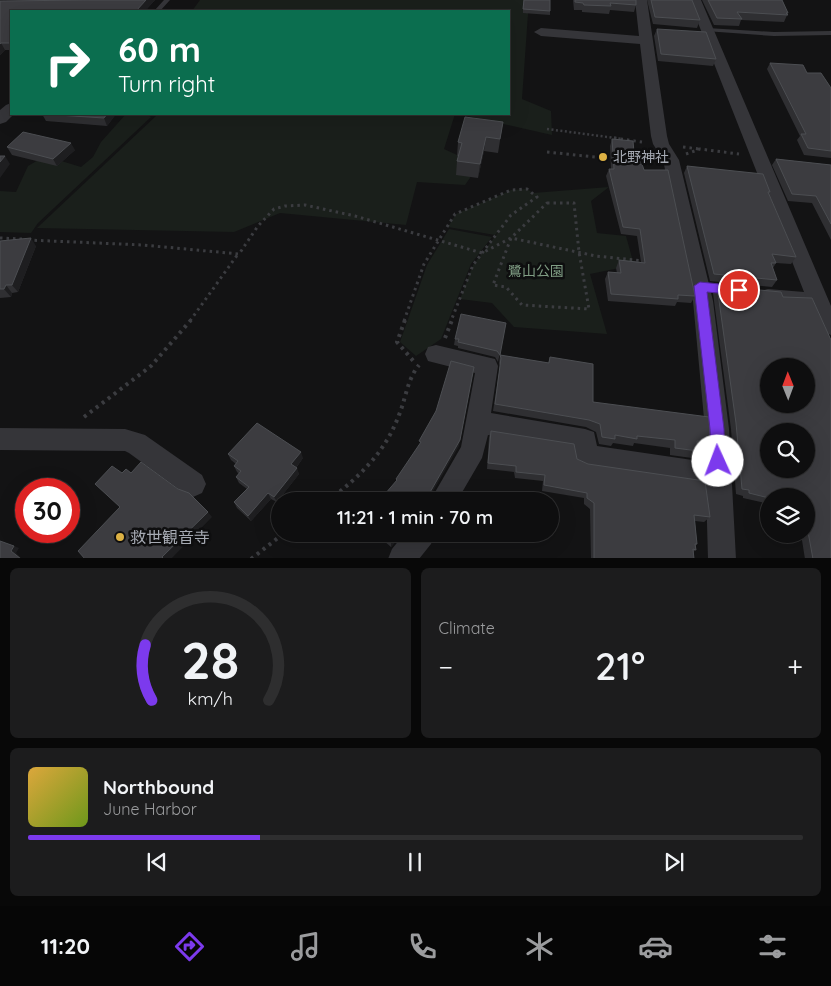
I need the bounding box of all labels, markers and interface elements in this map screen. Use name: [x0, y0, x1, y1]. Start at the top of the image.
text: 60 m: [118, 27, 201, 71]
icon: right: [35, 30, 100, 95]
text: Turn right: [118, 70, 215, 98]
place label: 北野神社: [613, 148, 669, 166]
marker: 北野神社: [597, 151, 609, 163]
park label: 鷺山公園: [508, 262, 564, 280]
pin: [718, 269, 760, 311]
icon: arrive: [725, 276, 753, 304]
north arrow: [760, 358, 815, 412]
map controls: [760, 358, 815, 543]
button: search: [760, 423, 815, 478]
position arrow: [691, 434, 743, 486]
speed limit sign: 30: [15, 478, 80, 543]
button: layers: [760, 488, 815, 543]
text: 11:21 · 1 min · 70 m: [337, 505, 493, 529]
place label: 救世観音寺: [130, 527, 210, 547]
marker: 救世観音寺: [114, 531, 126, 543]
text: Climate: [439, 618, 495, 638]
text: 28: [181, 627, 239, 692]
text: 21°: [595, 642, 645, 690]
text: −: [439, 649, 453, 684]
text: +: [787, 649, 803, 684]
text: km/h: [188, 687, 233, 709]
text: Northbound: [103, 775, 214, 799]
text: June Harbor: [103, 799, 197, 819]
icon: previous: [143, 848, 171, 876]
icon: pause: [401, 848, 429, 876]
icon: next: [660, 848, 688, 876]
icon: directions: [172, 929, 207, 964]
icon: music: [288, 929, 323, 964]
icon: phone: [405, 929, 440, 964]
icon: climate: [522, 929, 557, 964]
icon: car: [638, 929, 673, 964]
icon: filters: [755, 929, 790, 964]
text: 11:20: [41, 932, 90, 960]

